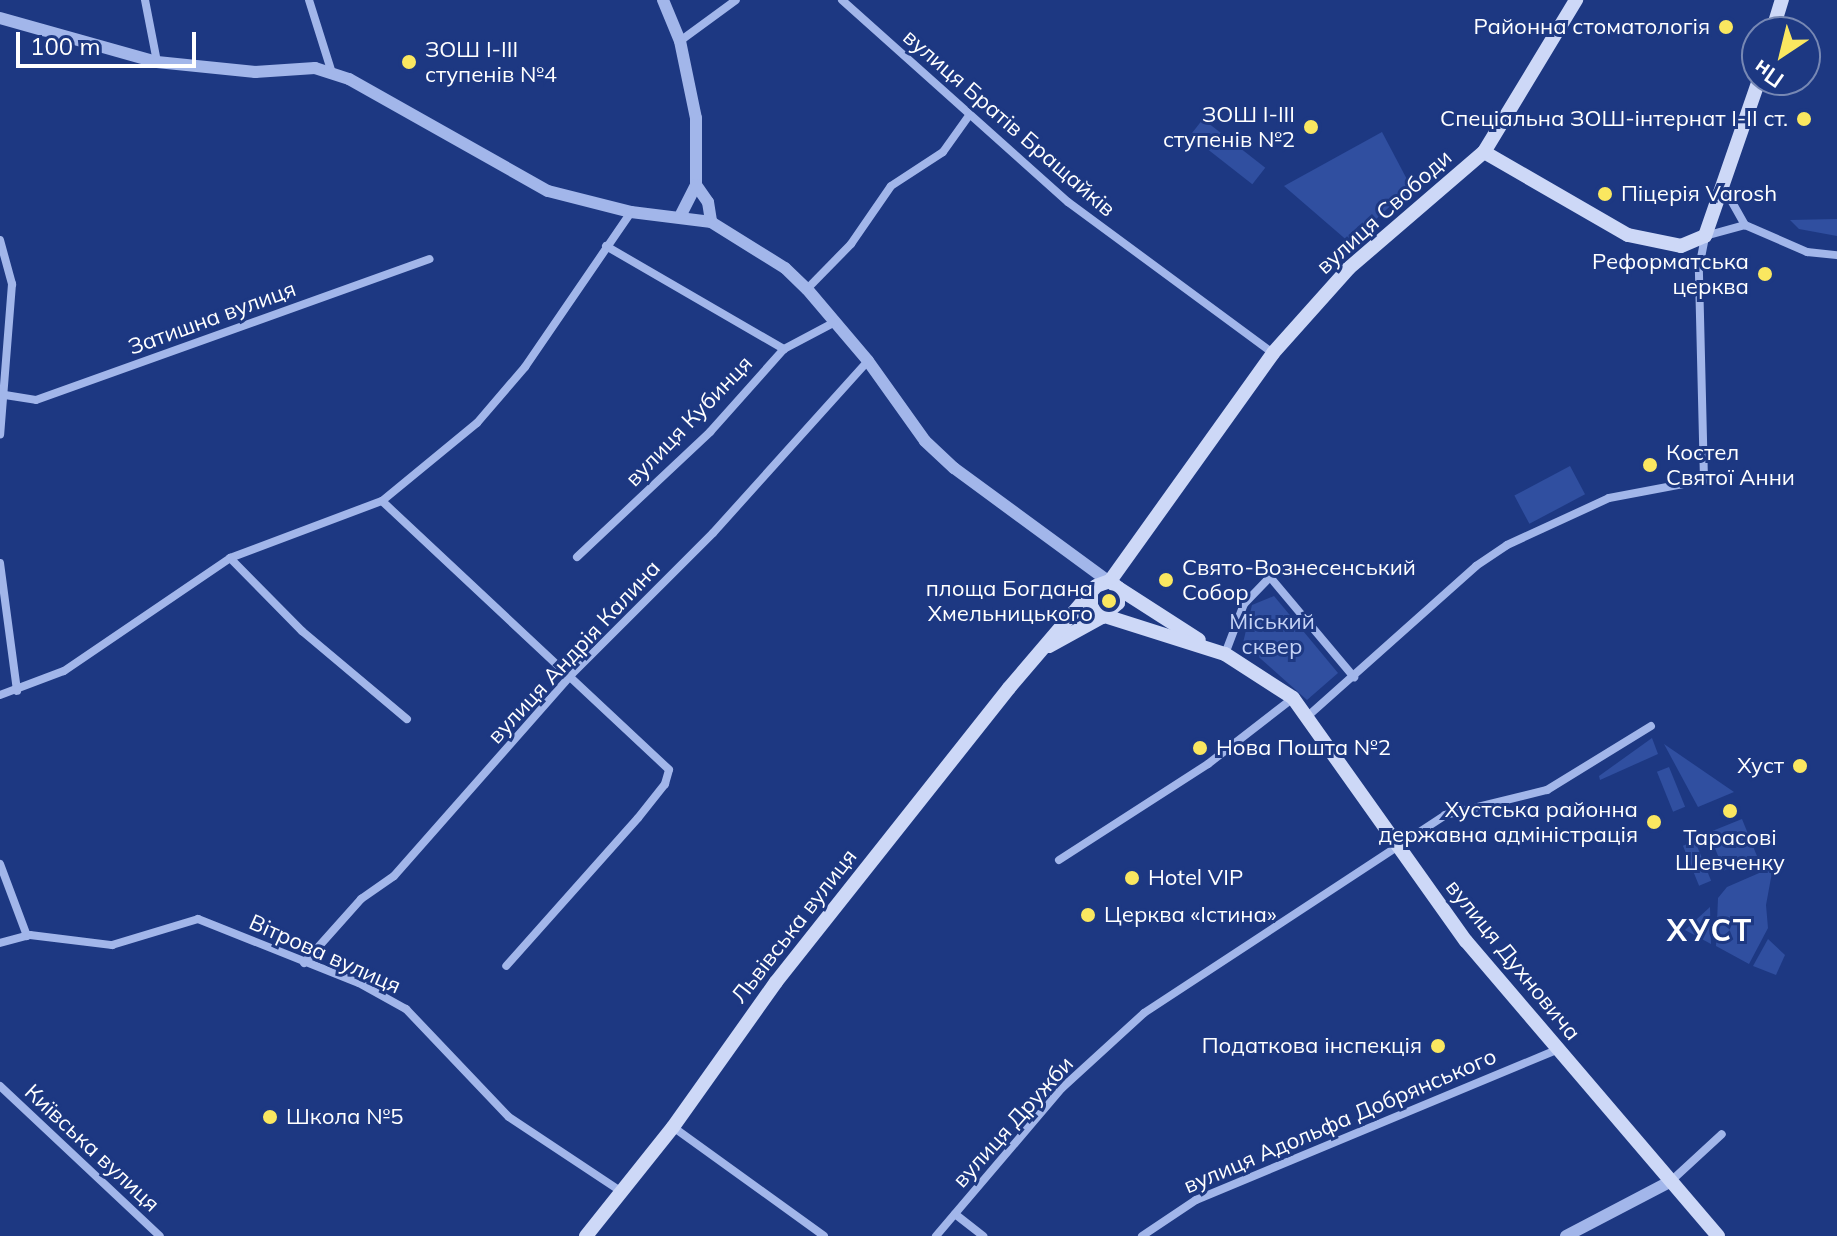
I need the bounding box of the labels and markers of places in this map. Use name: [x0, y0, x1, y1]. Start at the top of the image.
place label: Районна стоматологія: [1474, 14, 1710, 40]
marker: Районна стоматологія: [1717, 18, 1735, 36]
place label: ЗОШ І-ІІІ ступенів №4: [425, 36, 557, 88]
marker: ЗОШ І-ІІІ ступенів №4: [400, 53, 418, 71]
place label: ЗОШ І-ІІІ ступенів №2: [1163, 101, 1295, 152]
place label: Спеціальна ЗОШ-інтернат І-ІІ ст.: [1440, 106, 1788, 132]
marker: Спеціальна ЗОШ-інтернат І-ІІ ст.: [1795, 110, 1813, 128]
marker: ЗОШ І-ІІІ ступенів №2: [1302, 118, 1320, 136]
place label: Піцерія Varosh: [1621, 181, 1777, 207]
marker: Піцерія Varosh: [1596, 185, 1614, 203]
place label: Реформатська церква: [1592, 248, 1749, 300]
marker: Реформатська церква: [1756, 265, 1774, 283]
place label: Костел Святої Анни: [1666, 439, 1795, 490]
marker: Костел Святої Анни: [1641, 456, 1659, 474]
place label: Свято-Вознесенський Собор: [1182, 554, 1416, 606]
marker: Свято-Вознесенський Собор: [1157, 571, 1175, 589]
place label: площа Богдана Хмельницького: [926, 575, 1093, 626]
marker: площа Богдана Хмельницького: [1100, 592, 1118, 610]
place label: Нова Пошта №2: [1216, 735, 1391, 761]
marker: Нова Пошта №2: [1191, 739, 1209, 757]
place label: Хуст: [1737, 753, 1784, 779]
marker: Хуст: [1791, 757, 1809, 775]
place label: Хустська районна державна адміністрація: [1379, 796, 1638, 848]
marker: Тарасові Шевченку: [1721, 802, 1739, 820]
marker: Хустська районна державна адміністрація: [1645, 813, 1663, 831]
place label: Тарасові Шевченку: [1675, 824, 1785, 876]
place label: Hotel VIP: [1148, 865, 1243, 891]
marker: Hotel VIP: [1123, 869, 1141, 887]
place label: Церква «Істина»: [1104, 902, 1277, 928]
marker: Церква «Істина»: [1079, 906, 1097, 924]
place label: Податкова інспекція: [1202, 1033, 1422, 1059]
marker: Податкова інспекція: [1429, 1037, 1447, 1055]
place label: Школа №5: [286, 1104, 403, 1130]
marker: Школа №5: [261, 1108, 279, 1126]

